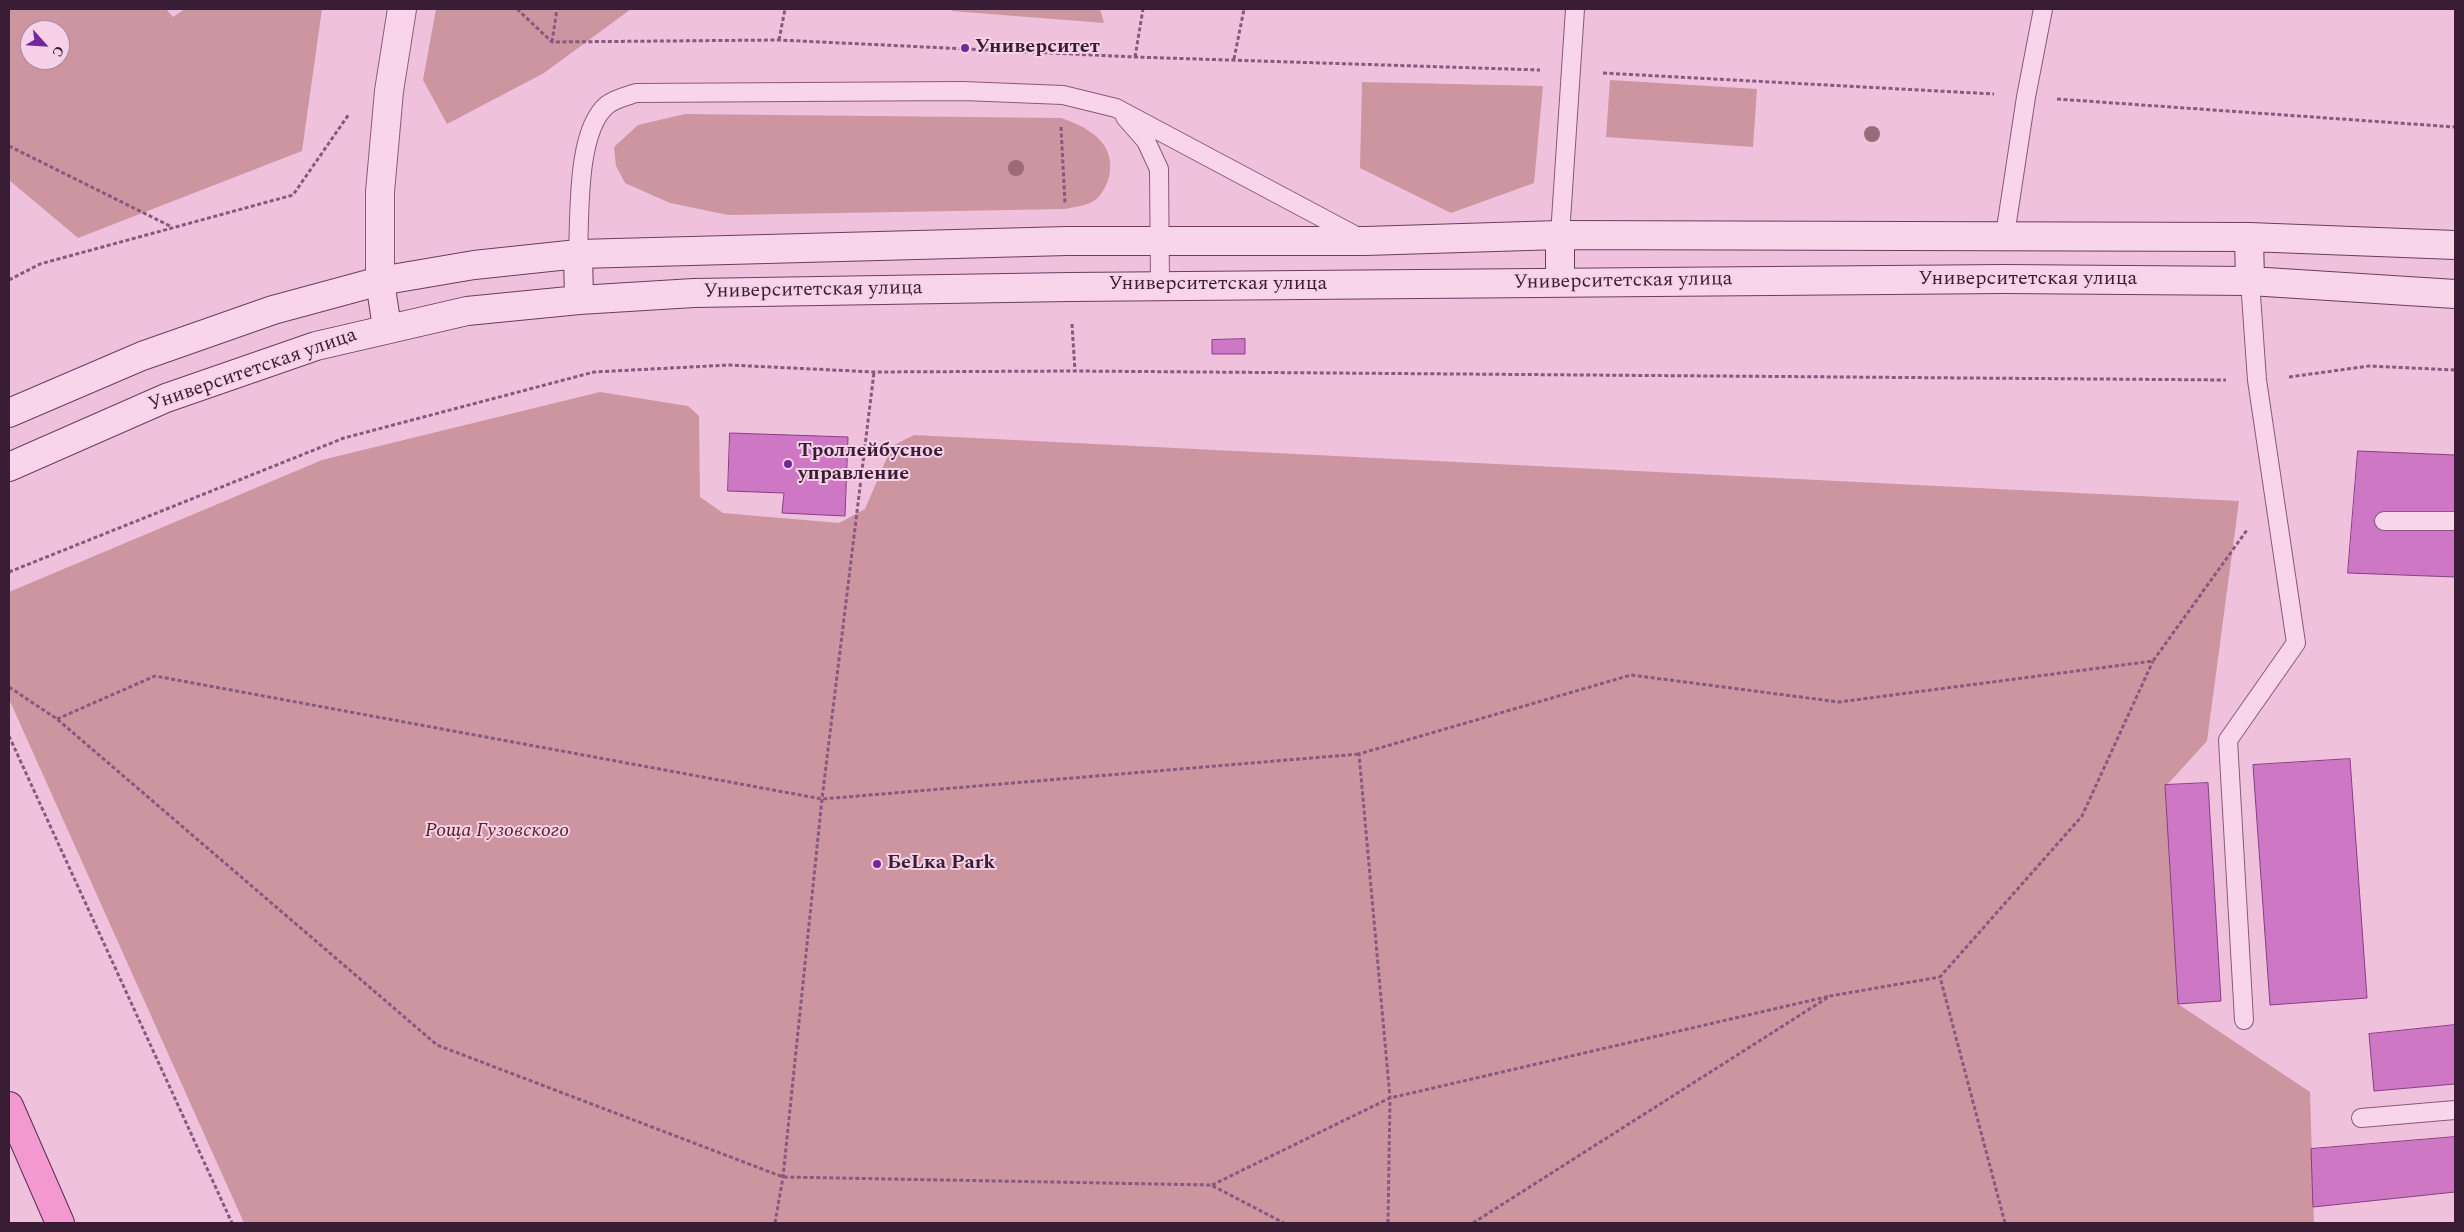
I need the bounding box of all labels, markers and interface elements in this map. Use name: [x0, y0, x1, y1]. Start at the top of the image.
north arrow: [20, 20, 70, 70]
place label: Университет: [975, 36, 1100, 60]
text: С: [46, 42, 70, 60]
marker: Университет: [959, 42, 971, 54]
street label: Университетская улица: [1513, 268, 1733, 296]
street label: Университетская улица: [1919, 268, 2137, 292]
street label: Университетская улица: [1109, 273, 1327, 297]
street label: Университетская улица: [703, 277, 923, 305]
street label: Университетская улица: [146, 324, 360, 418]
place label: Троллейбусное управление: [798, 440, 943, 487]
marker: Троллейбусное управление: [782, 458, 794, 470]
park label: Роща Гузовского: [425, 820, 569, 844]
place label: БeLка Park: [887, 852, 995, 876]
marker: БeLка Park: [871, 858, 883, 870]

